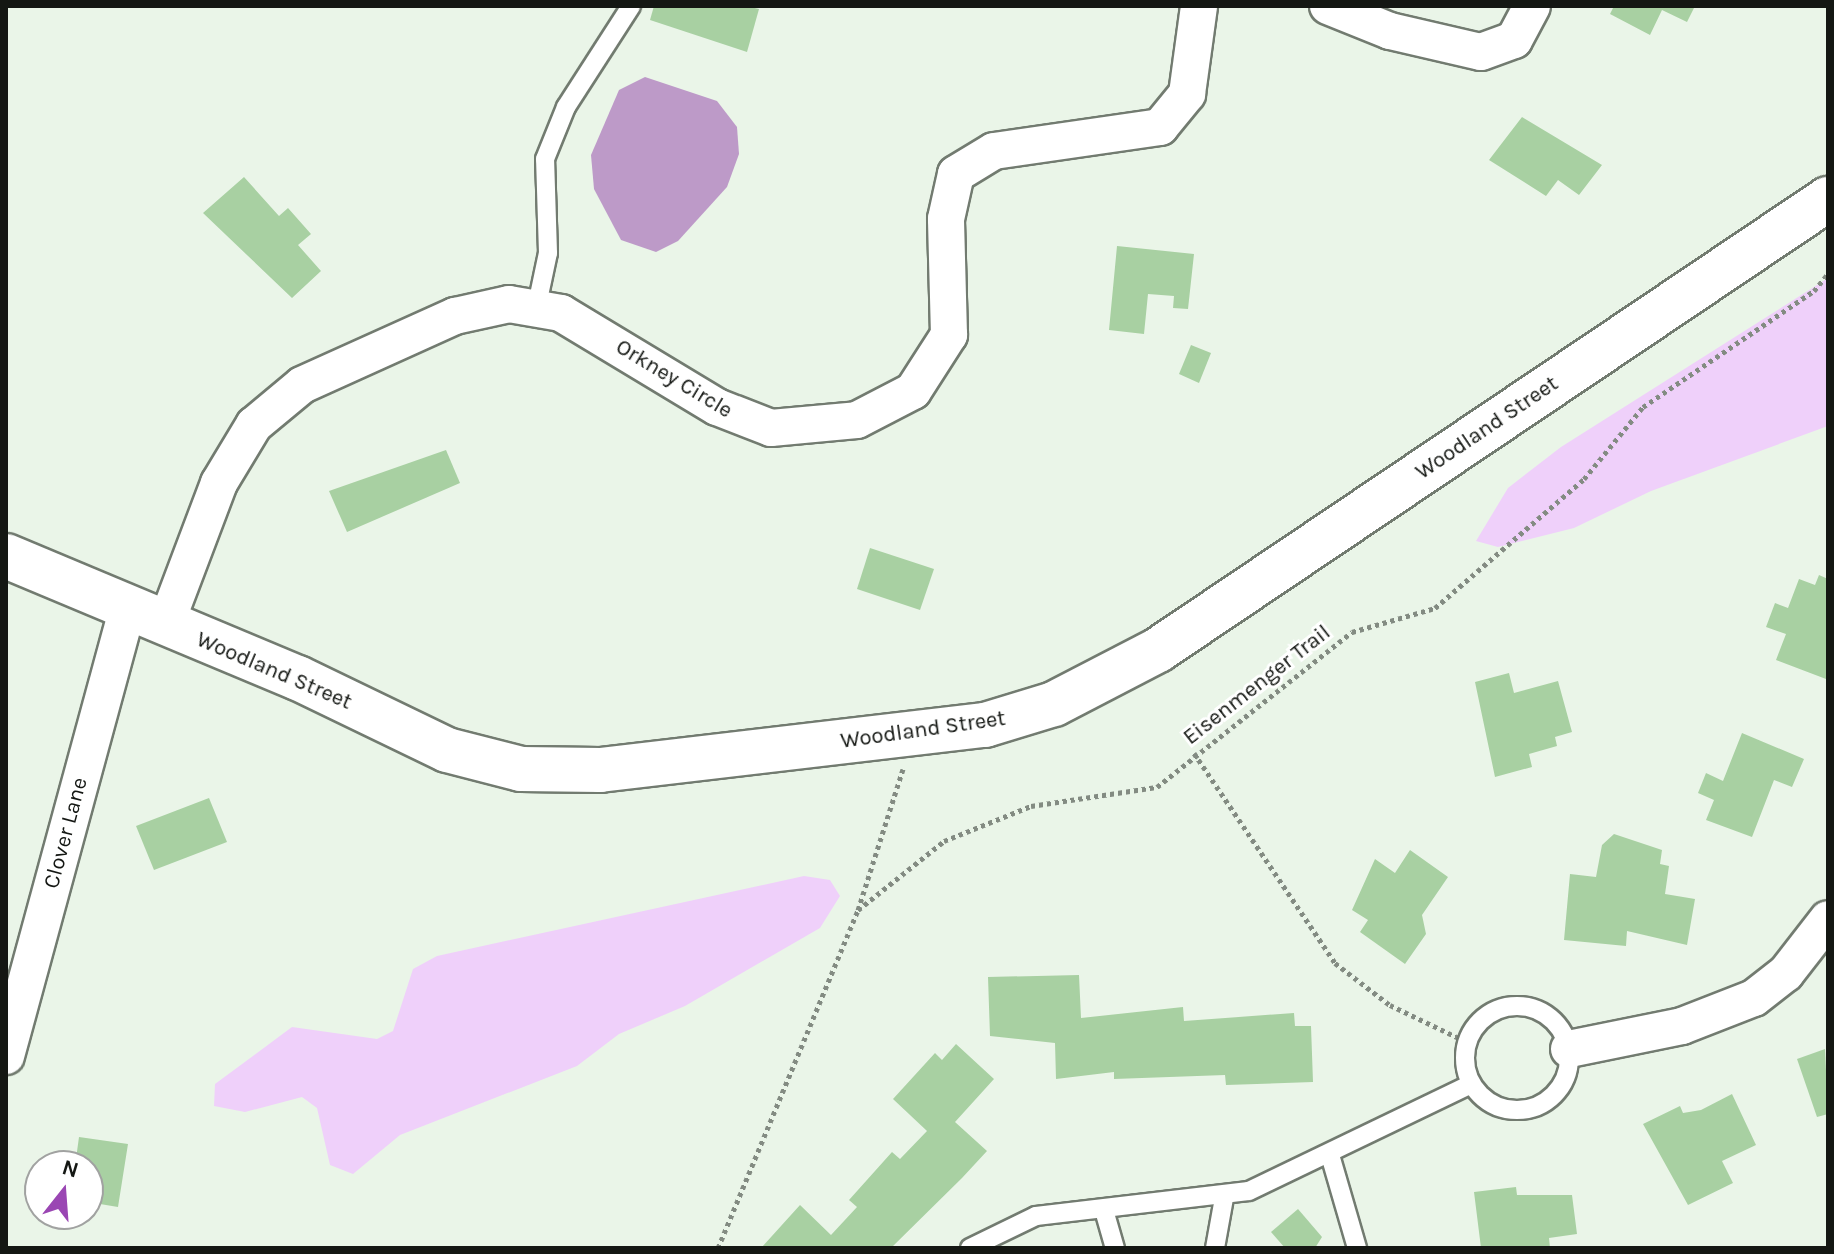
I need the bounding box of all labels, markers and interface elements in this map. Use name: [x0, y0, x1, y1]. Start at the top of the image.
street label: Orkney Circle: [611, 334, 737, 424]
street label: Woodland Street: [1411, 371, 1563, 485]
street label: Eisenmenger Trail: [1178, 619, 1336, 751]
street label: Woodland Street: [192, 626, 356, 716]
street label: Woodland Street: [839, 705, 1007, 755]
street label: Clover Lane: [38, 774, 94, 892]
north arrow: [24, 1150, 104, 1230]
text: N: [59, 1154, 82, 1184]

